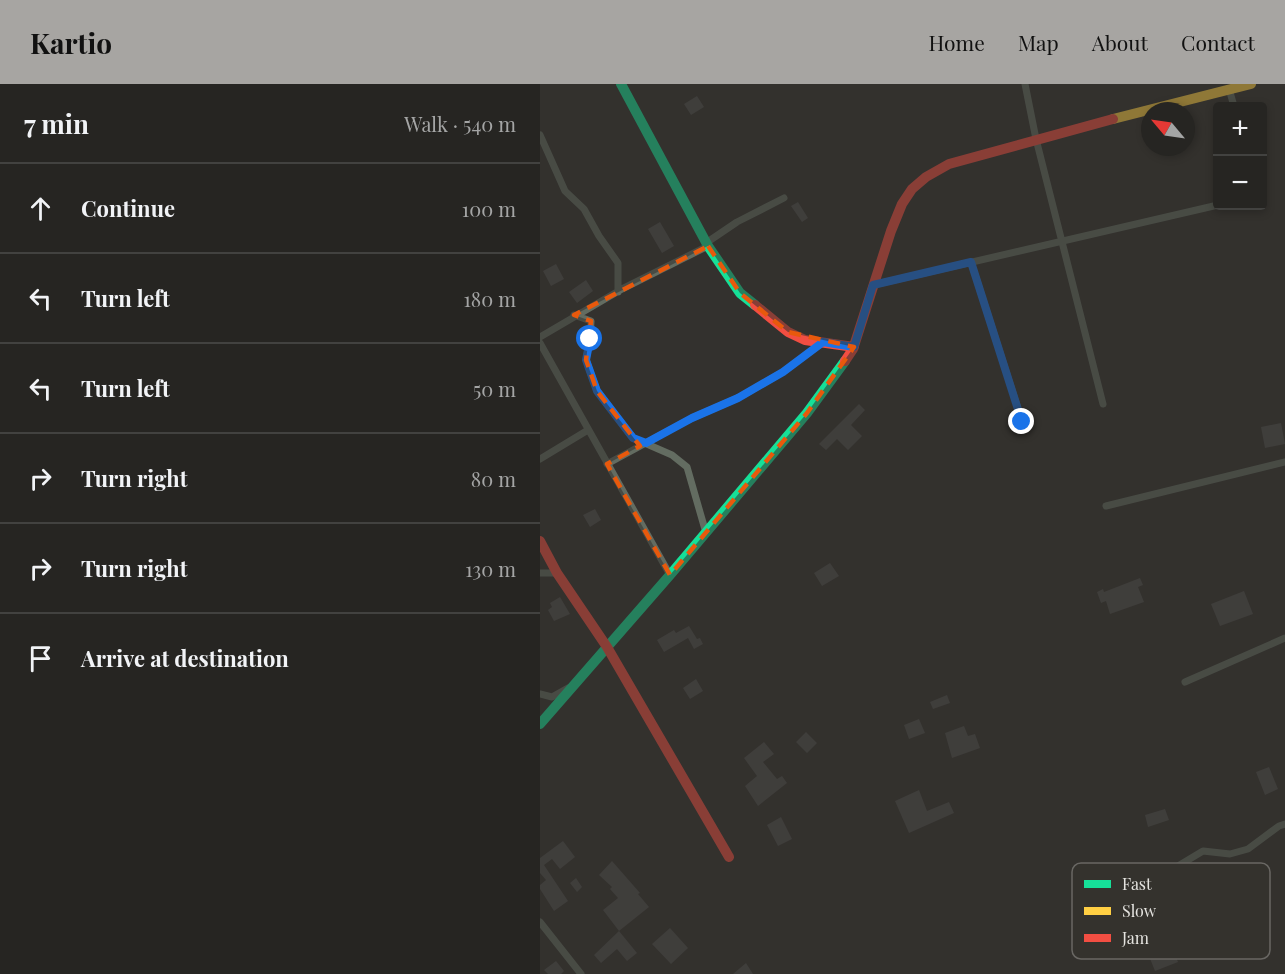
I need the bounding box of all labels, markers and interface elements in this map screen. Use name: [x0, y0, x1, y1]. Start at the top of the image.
text: Kartio: [30, 24, 112, 61]
text: Home: [929, 28, 985, 56]
text: Map: [1018, 28, 1059, 56]
text: About: [1092, 28, 1148, 56]
text: Contact: [1181, 28, 1255, 56]
north arrow: [1141, 102, 1195, 156]
map controls: [1213, 102, 1267, 210]
button: +: [1213, 102, 1267, 156]
text: 7 min: [24, 106, 89, 141]
text: Walk · 540 m: [404, 110, 516, 137]
button: −: [1213, 156, 1267, 210]
icon: ahead: [24, 192, 57, 225]
text: Continue: [81, 193, 175, 223]
text: 100 m: [462, 195, 516, 222]
icon: left: [24, 282, 57, 315]
text: Turn left: [81, 283, 170, 313]
text: 180 m: [463, 285, 516, 312]
route start: [576, 325, 602, 351]
icon: left: [24, 372, 57, 405]
text: Turn left: [81, 373, 170, 403]
text: 50 m: [473, 375, 516, 402]
route end: [1008, 408, 1034, 434]
icon: right: [24, 462, 57, 495]
text: Turn right: [81, 463, 187, 493]
text: 80 m: [471, 465, 516, 492]
icon: right: [24, 552, 57, 585]
text: Turn right: [81, 553, 187, 583]
text: 130 m: [465, 555, 516, 582]
icon: arrive: [24, 642, 57, 675]
text: Arrive at destination: [81, 643, 289, 673]
legend: [1072, 863, 1270, 959]
text: Fast: [1122, 873, 1152, 894]
text: Slow: [1122, 900, 1157, 921]
text: Jam: [1121, 927, 1149, 948]

